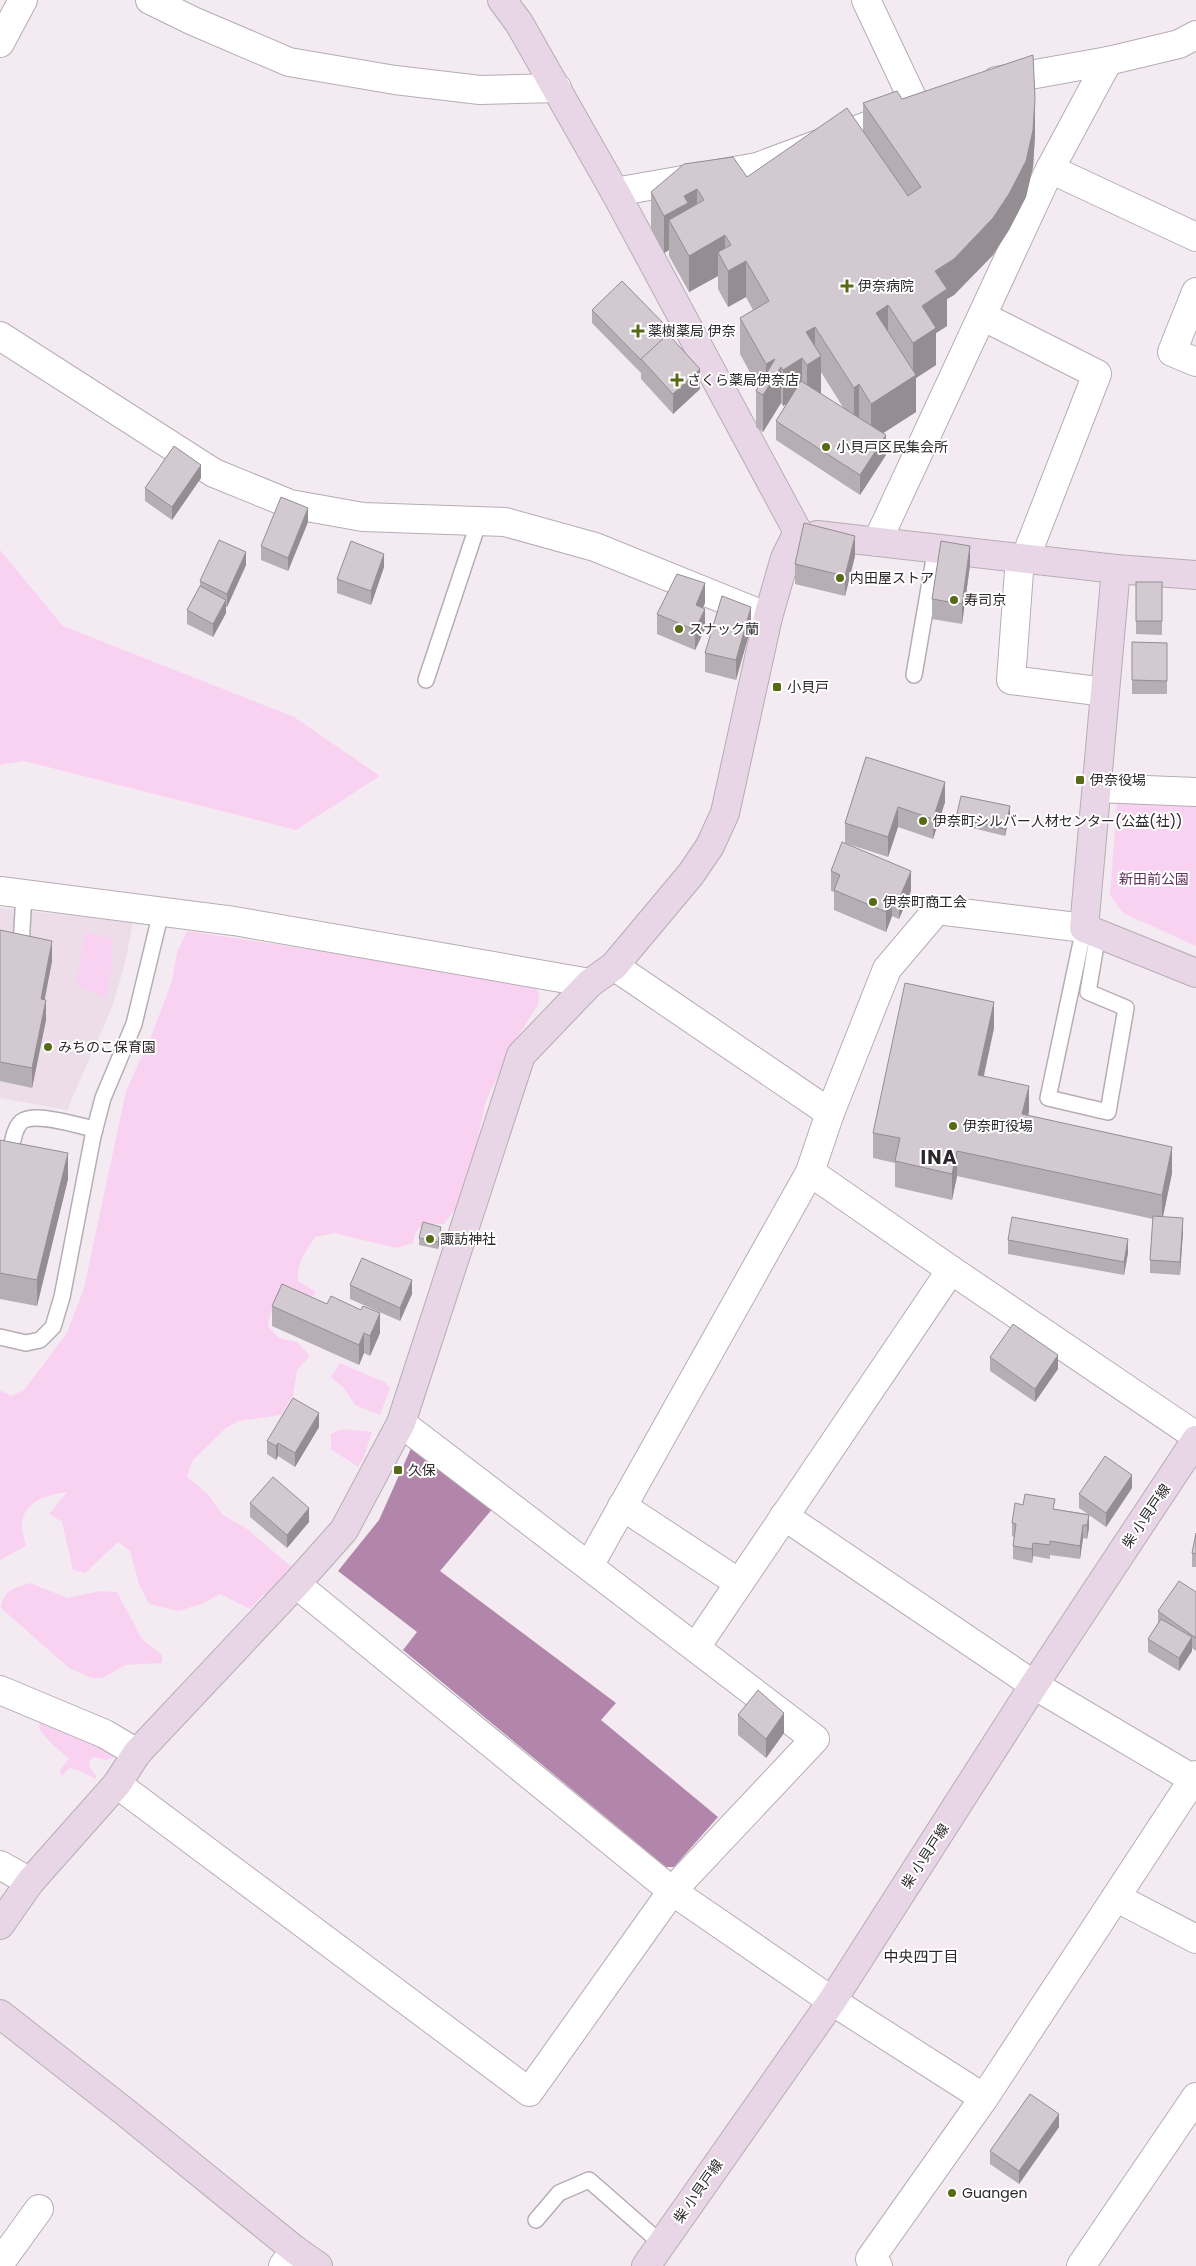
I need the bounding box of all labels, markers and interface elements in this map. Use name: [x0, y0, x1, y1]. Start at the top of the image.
place label: 伊奈病院: [858, 276, 914, 296]
marker: 伊奈病院: [840, 279, 854, 293]
place label: 薬樹薬局 伊奈: [648, 321, 736, 341]
marker: 薬樹薬局 伊奈: [632, 325, 644, 337]
place label: さくら薬局伊奈店: [687, 370, 799, 390]
marker: さくら薬局伊奈店: [671, 374, 683, 386]
place label: 小貝戸区民集会所: [836, 437, 948, 457]
marker: 小貝戸区民集会所: [820, 441, 832, 453]
place label: 内田屋ストア: [850, 568, 934, 588]
marker: 内田屋ストア: [834, 572, 846, 584]
place label: 寿司京: [964, 590, 1006, 610]
marker: 寿司京: [948, 594, 960, 606]
place label: スナック蘭: [689, 619, 759, 639]
marker: スナック蘭: [673, 623, 685, 635]
place label: 小貝戸: [787, 677, 829, 697]
marker: 小貝戸: [771, 681, 783, 693]
place label: 伊奈役場: [1090, 770, 1146, 790]
marker: 伊奈役場: [1074, 774, 1086, 786]
place label: 伊奈町シルバー人材センター(公益(社)): [933, 811, 1182, 831]
marker: 伊奈町シルバー人材センター(公益(社)): [917, 815, 929, 827]
park label: 新田前公園: [1119, 869, 1189, 889]
place label: 伊奈町商工会: [883, 892, 967, 912]
marker: 伊奈町商工会: [867, 896, 879, 908]
place label: みちのこ保育園: [58, 1037, 156, 1057]
marker: みちのこ保育園: [42, 1041, 54, 1053]
place label: 伊奈町役場: [963, 1116, 1033, 1136]
marker: 伊奈町役場: [947, 1120, 959, 1132]
district label: INA: [921, 1144, 957, 1171]
place label: 諏訪神社: [440, 1229, 496, 1249]
marker: 諏訪神社: [424, 1233, 436, 1245]
place label: 久保: [408, 1460, 436, 1480]
marker: 久保: [392, 1464, 404, 1476]
street label: 柴 小貝戸線: [1117, 1480, 1175, 1552]
street label: 柴 小貝戸線: [897, 1820, 953, 1892]
district label: 中央四丁目: [883, 1946, 959, 1967]
street label: 柴 小貝戸線: [669, 2155, 727, 2227]
place label: Guangen: [962, 2183, 1027, 2203]
marker: Guangen: [946, 2187, 958, 2199]

